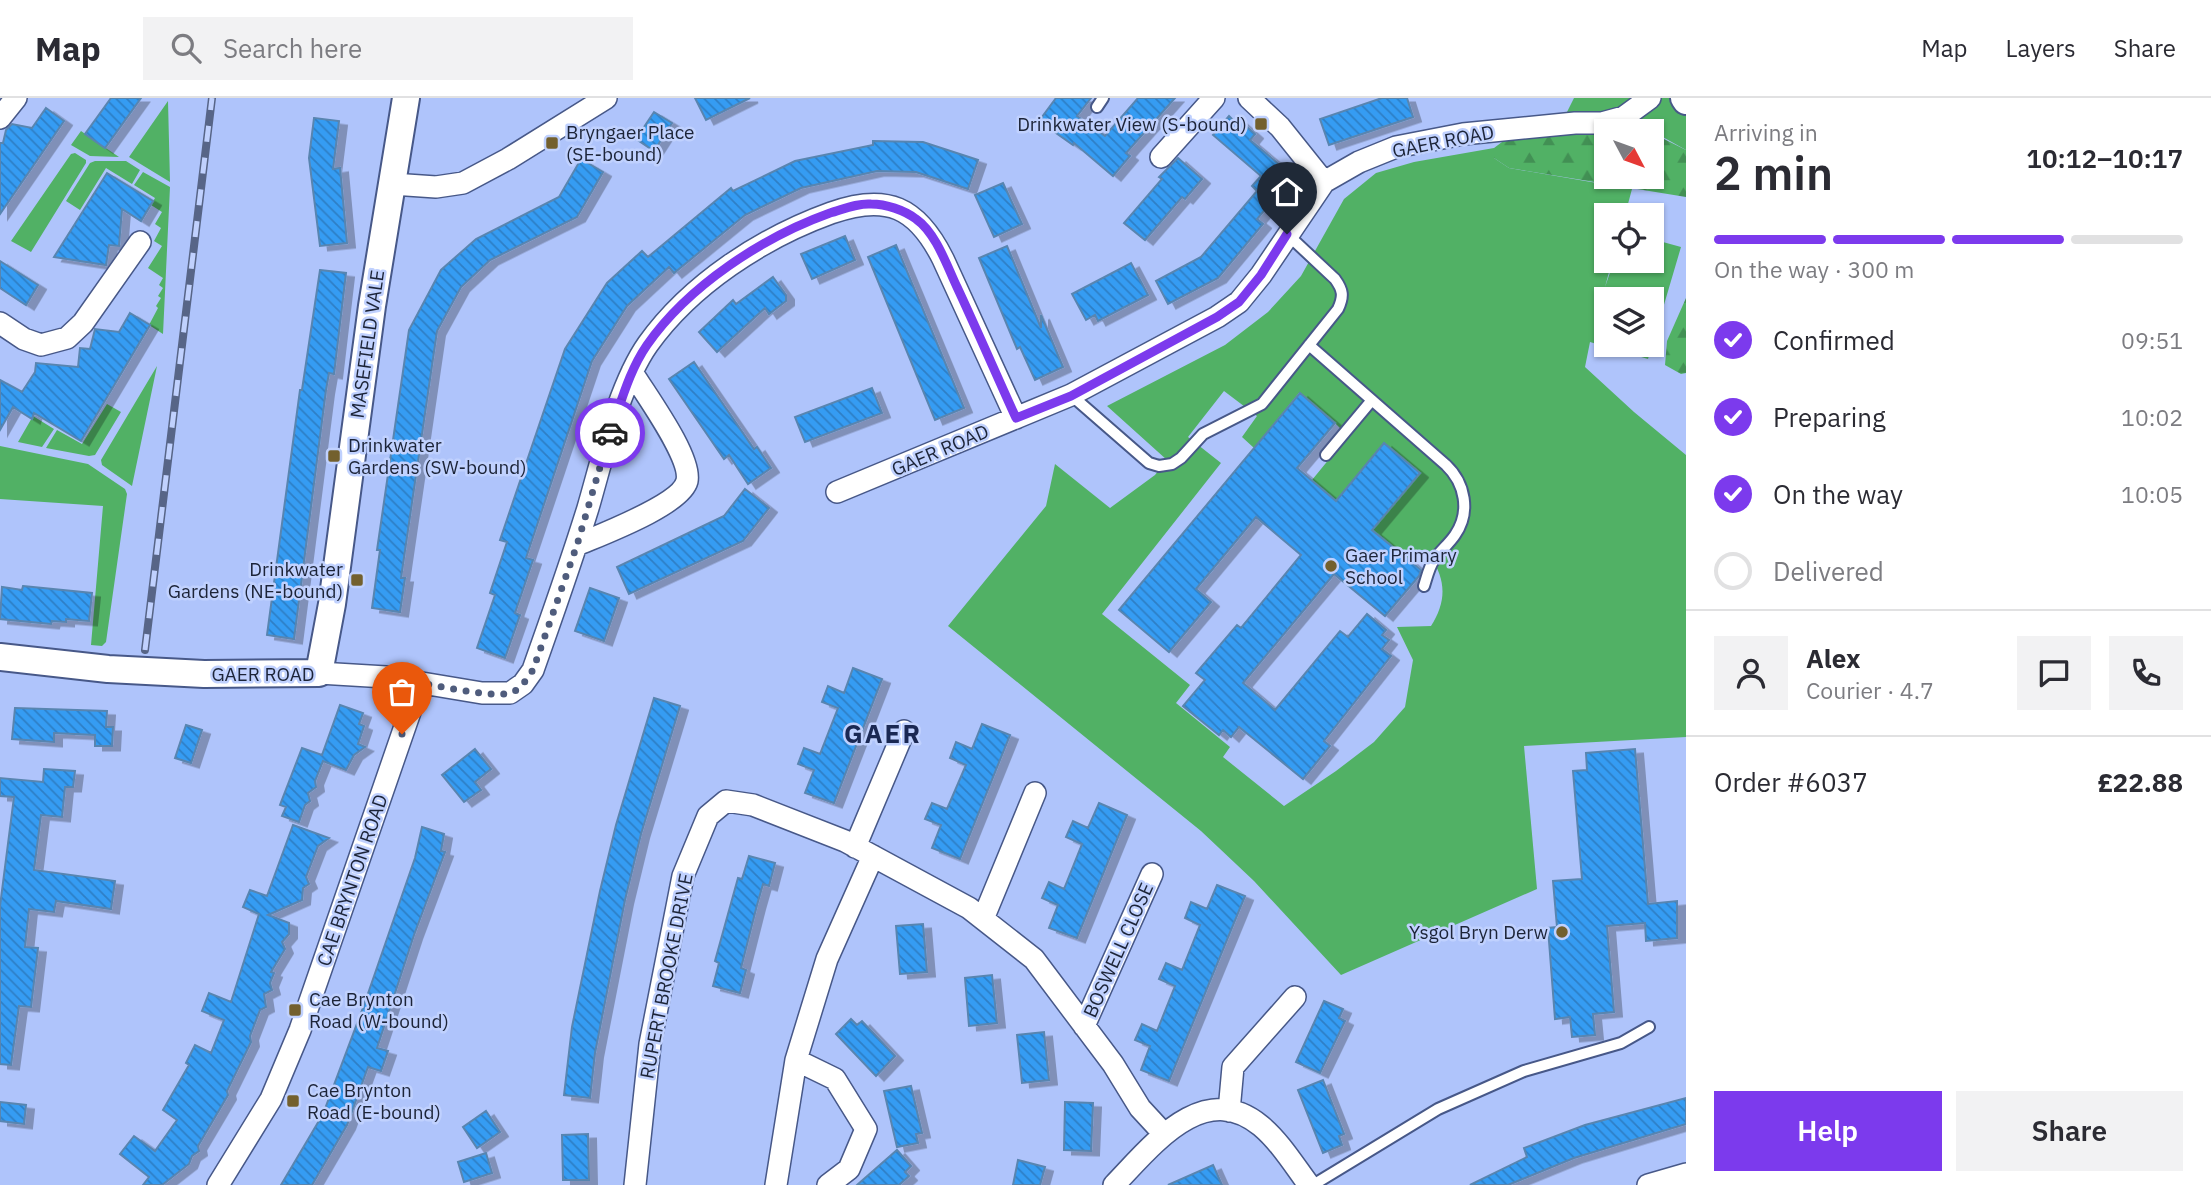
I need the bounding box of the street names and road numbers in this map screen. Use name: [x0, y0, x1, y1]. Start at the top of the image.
street label: GAER ROAD: [1390, 119, 1496, 163]
street label: MASEFIELD VALE: [345, 268, 389, 420]
street label: GAER ROAD: [888, 419, 992, 481]
street label: GAER ROAD: [211, 662, 315, 686]
street label: CAE BRYNTON ROAD: [311, 791, 393, 969]
street label: RUPERT BROOKE DRIVE: [634, 871, 698, 1081]
street label: BOSWELL CLOSE: [1078, 879, 1158, 1021]

